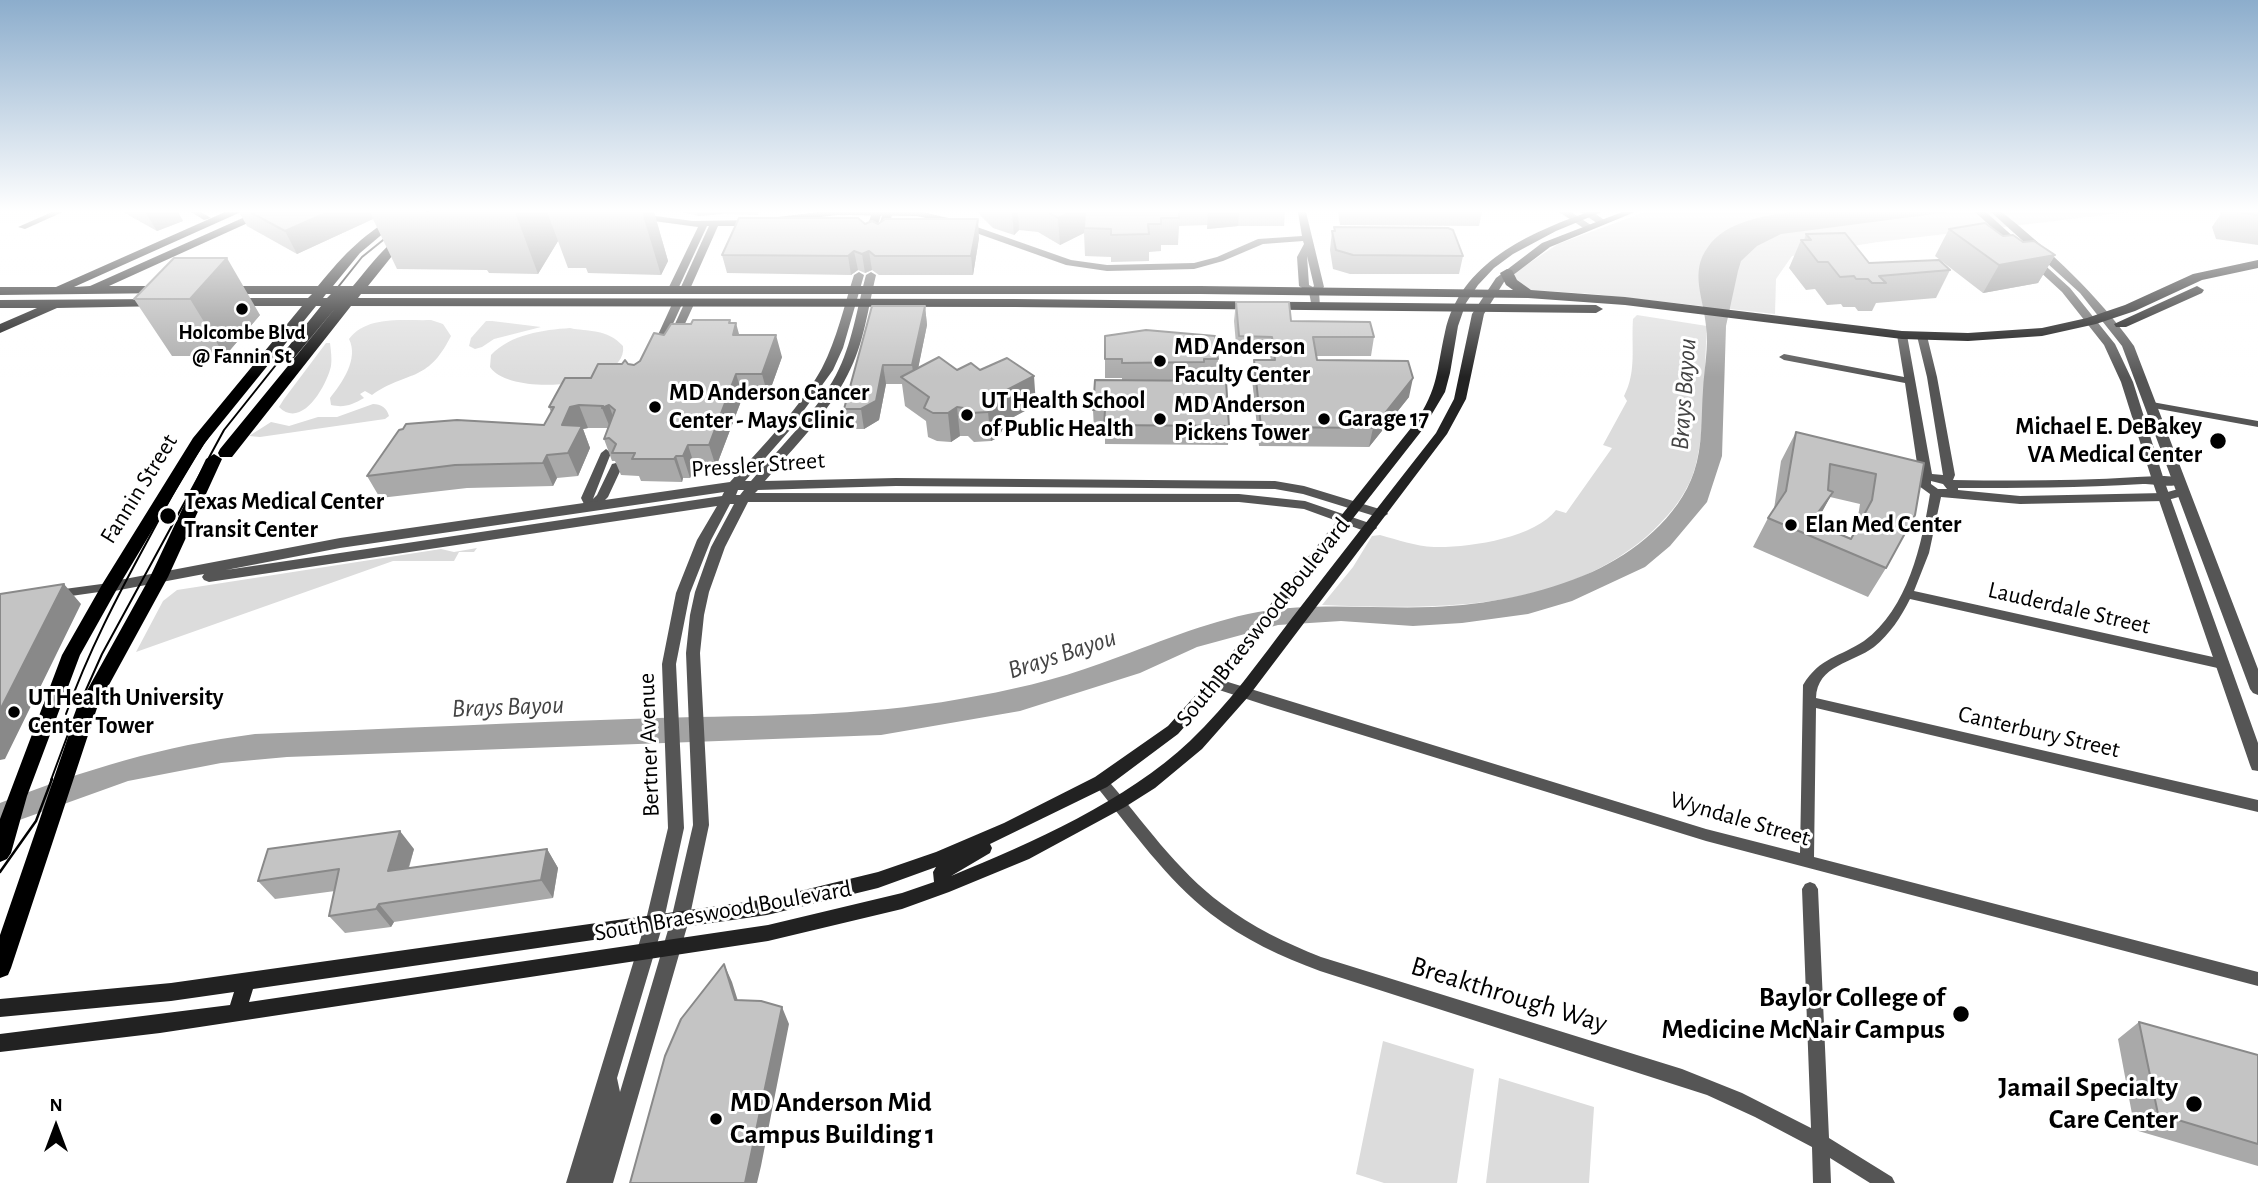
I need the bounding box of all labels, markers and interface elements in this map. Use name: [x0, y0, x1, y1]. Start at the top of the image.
marker: Holcombe Blvd @ Fannin St: [234, 301, 250, 317]
place label: Holcombe Blvd @ Fannin St: [178, 320, 306, 370]
place label: MD Anderson Faculty Center: [1174, 333, 1310, 389]
water label: Brays Bayou: [1665, 337, 1703, 451]
marker: MD Anderson Faculty Center: [1152, 353, 1168, 369]
place label: MD Anderson Cancer Center - Mays Clinic: [669, 379, 869, 435]
place label: UT Health School of Public Health: [981, 387, 1145, 443]
place label: MD Anderson Pickens Tower: [1174, 391, 1309, 447]
marker: MD Anderson Cancer Center - Mays Clinic: [647, 399, 663, 415]
place label: Garage 17: [1338, 405, 1429, 433]
marker: UT Health School of Public Health: [959, 407, 975, 423]
marker: MD Anderson Pickens Tower: [1152, 411, 1168, 427]
marker: Garage 17: [1316, 411, 1332, 427]
place label: Michael E. DeBakey VA Medical Center: [2015, 413, 2202, 469]
street label: Fannin Street: [94, 429, 184, 549]
marker: Michael E. DeBakey VA Medical Center: [2208, 431, 2228, 451]
street label: Pressler Street: [690, 446, 826, 484]
place label: Texas Medical Center Transit Center: [184, 488, 384, 544]
marker: Texas Medical Center Transit Center: [158, 506, 178, 526]
place label: Elan Med Center: [1805, 511, 1961, 539]
street label: South Braeswood Boulevard: [1170, 512, 1356, 732]
marker: Elan Med Center: [1783, 517, 1799, 533]
street label: Lauderdale Street: [1985, 575, 2153, 641]
water label: Brays Bayou: [1004, 622, 1120, 686]
street label: Bertner Avenue: [632, 672, 666, 818]
place label: UTHealth University Center Tower: [28, 684, 224, 740]
water label: Brays Bayou: [451, 689, 565, 725]
street label: Canterbury Street: [1955, 699, 2123, 765]
marker: UTHealth University Center Tower: [6, 704, 22, 720]
street label: Wyndale Street: [1667, 785, 1813, 853]
street label: South Braeswood Boulevard: [592, 874, 854, 948]
street label: Breakthrough Way: [1407, 949, 1611, 1041]
place label: Baylor College of Medicine McNair Campus: [1662, 981, 1945, 1047]
marker: Baylor College of Medicine McNair Campus: [1951, 1004, 1971, 1024]
place label: Jamail Specialty Care Center: [1998, 1071, 2178, 1137]
place label: MD Anderson Mid Campus Building 1: [730, 1086, 935, 1152]
north arrow: [21, 1092, 91, 1162]
marker: Jamail Specialty Care Center: [2184, 1094, 2204, 1114]
text: N: [49, 1096, 63, 1115]
marker: MD Anderson Mid Campus Building 1: [708, 1111, 724, 1127]

